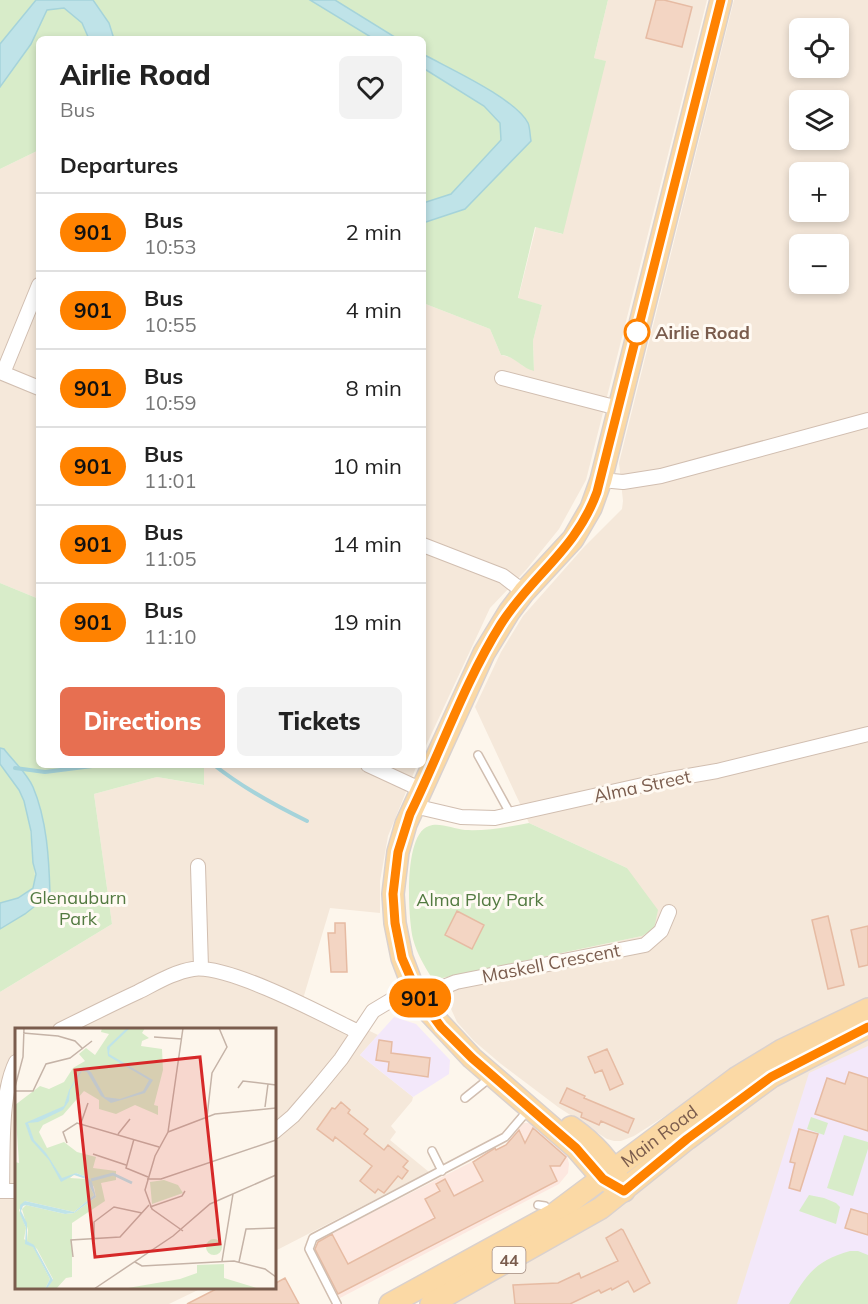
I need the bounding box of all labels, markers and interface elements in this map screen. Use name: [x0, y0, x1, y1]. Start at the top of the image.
map controls: [789, 18, 849, 294]
button: locate: [789, 18, 849, 78]
button: heart: [339, 56, 402, 119]
text: Airlie Road: [60, 57, 211, 92]
button: layers: [789, 90, 849, 150]
text: Bus: [60, 97, 95, 122]
text: Departures: [60, 151, 178, 179]
button: +: [789, 162, 849, 222]
text: Bus: [144, 206, 183, 234]
text: 2 min: [346, 218, 402, 246]
text: 901: [74, 219, 112, 245]
text: 10:53: [144, 234, 197, 259]
button: −: [789, 234, 849, 294]
text: Bus: [144, 284, 183, 312]
text: 4 min: [346, 296, 402, 324]
text: 901: [74, 297, 112, 323]
text: 10:55: [144, 312, 197, 337]
marker: Airlie Road: [624, 319, 650, 345]
place label: Airlie Road: [655, 321, 750, 344]
text: Bus: [144, 362, 183, 390]
text: 8 min: [346, 374, 402, 402]
text: 901: [74, 375, 112, 401]
text: 10:59: [144, 390, 197, 415]
text: Bus: [144, 440, 183, 468]
text: 10 min: [332, 452, 402, 480]
text: 901: [74, 453, 112, 479]
text: 11:01: [144, 468, 197, 493]
text: Bus: [144, 518, 183, 546]
text: 14 min: [332, 530, 402, 558]
text: 901: [74, 531, 112, 557]
text: 11:05: [144, 546, 197, 571]
text: Bus: [144, 596, 183, 624]
text: 19 min: [332, 608, 402, 636]
text: 901: [74, 609, 112, 635]
text: 11:10: [144, 624, 197, 649]
button: Directions: [60, 687, 225, 756]
button: Tickets: [237, 687, 402, 756]
street label: Alma Street: [591, 765, 693, 807]
park label: Glenauburn Park: [29, 886, 127, 930]
park label: Alma Play Park: [416, 888, 545, 911]
street label: Maskell Crescent: [480, 938, 622, 988]
line badge: 901: [386, 978, 454, 1018]
text: 901: [401, 985, 439, 1011]
inset map: [15, 1028, 276, 1289]
street label: Main Road: [616, 1099, 702, 1172]
road number: 44: [492, 1247, 526, 1273]

